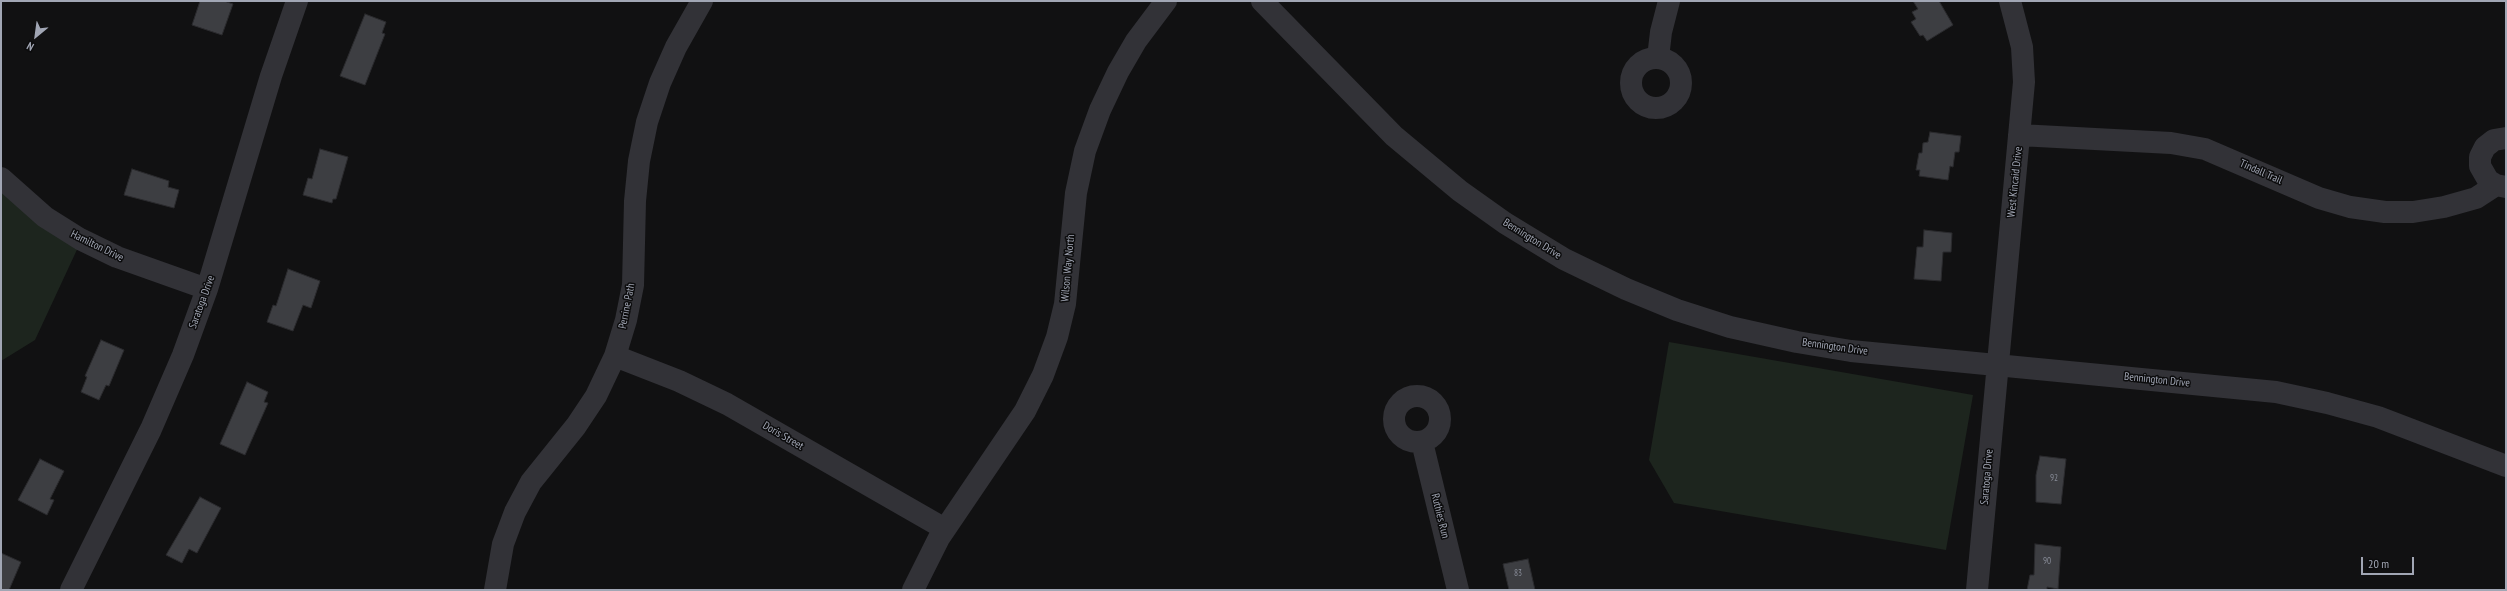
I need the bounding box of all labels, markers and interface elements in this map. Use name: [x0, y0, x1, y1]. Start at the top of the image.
north arrow: [16, 16, 56, 56]
text: N: [24, 39, 36, 54]
street label: West Kincaid Drive: [2005, 146, 2025, 218]
street label: Tindall Trail: [2238, 157, 2284, 187]
street label: Bennington Drive: [1500, 216, 1564, 262]
street label: Hamilton Drive: [68, 228, 126, 264]
street label: Wilson Way North: [1058, 234, 1078, 302]
street label: Saratoga Drive: [186, 274, 218, 330]
street label: Perrine Path: [616, 282, 638, 330]
street label: Bennington Drive: [1801, 336, 1869, 358]
street label: Bennington Drive: [2123, 370, 2191, 390]
street label: Doris Street: [760, 419, 806, 453]
street label: Saratoga Drive: [1978, 449, 1996, 505]
house number: 92: [2050, 473, 2058, 483]
street label: Ruthies Run: [1428, 492, 1452, 540]
scale bar: [2363, 549, 2416, 575]
house number: 90: [2043, 556, 2051, 566]
text: 20 m: [2368, 556, 2389, 571]
house number: 83: [1514, 568, 1522, 578]

